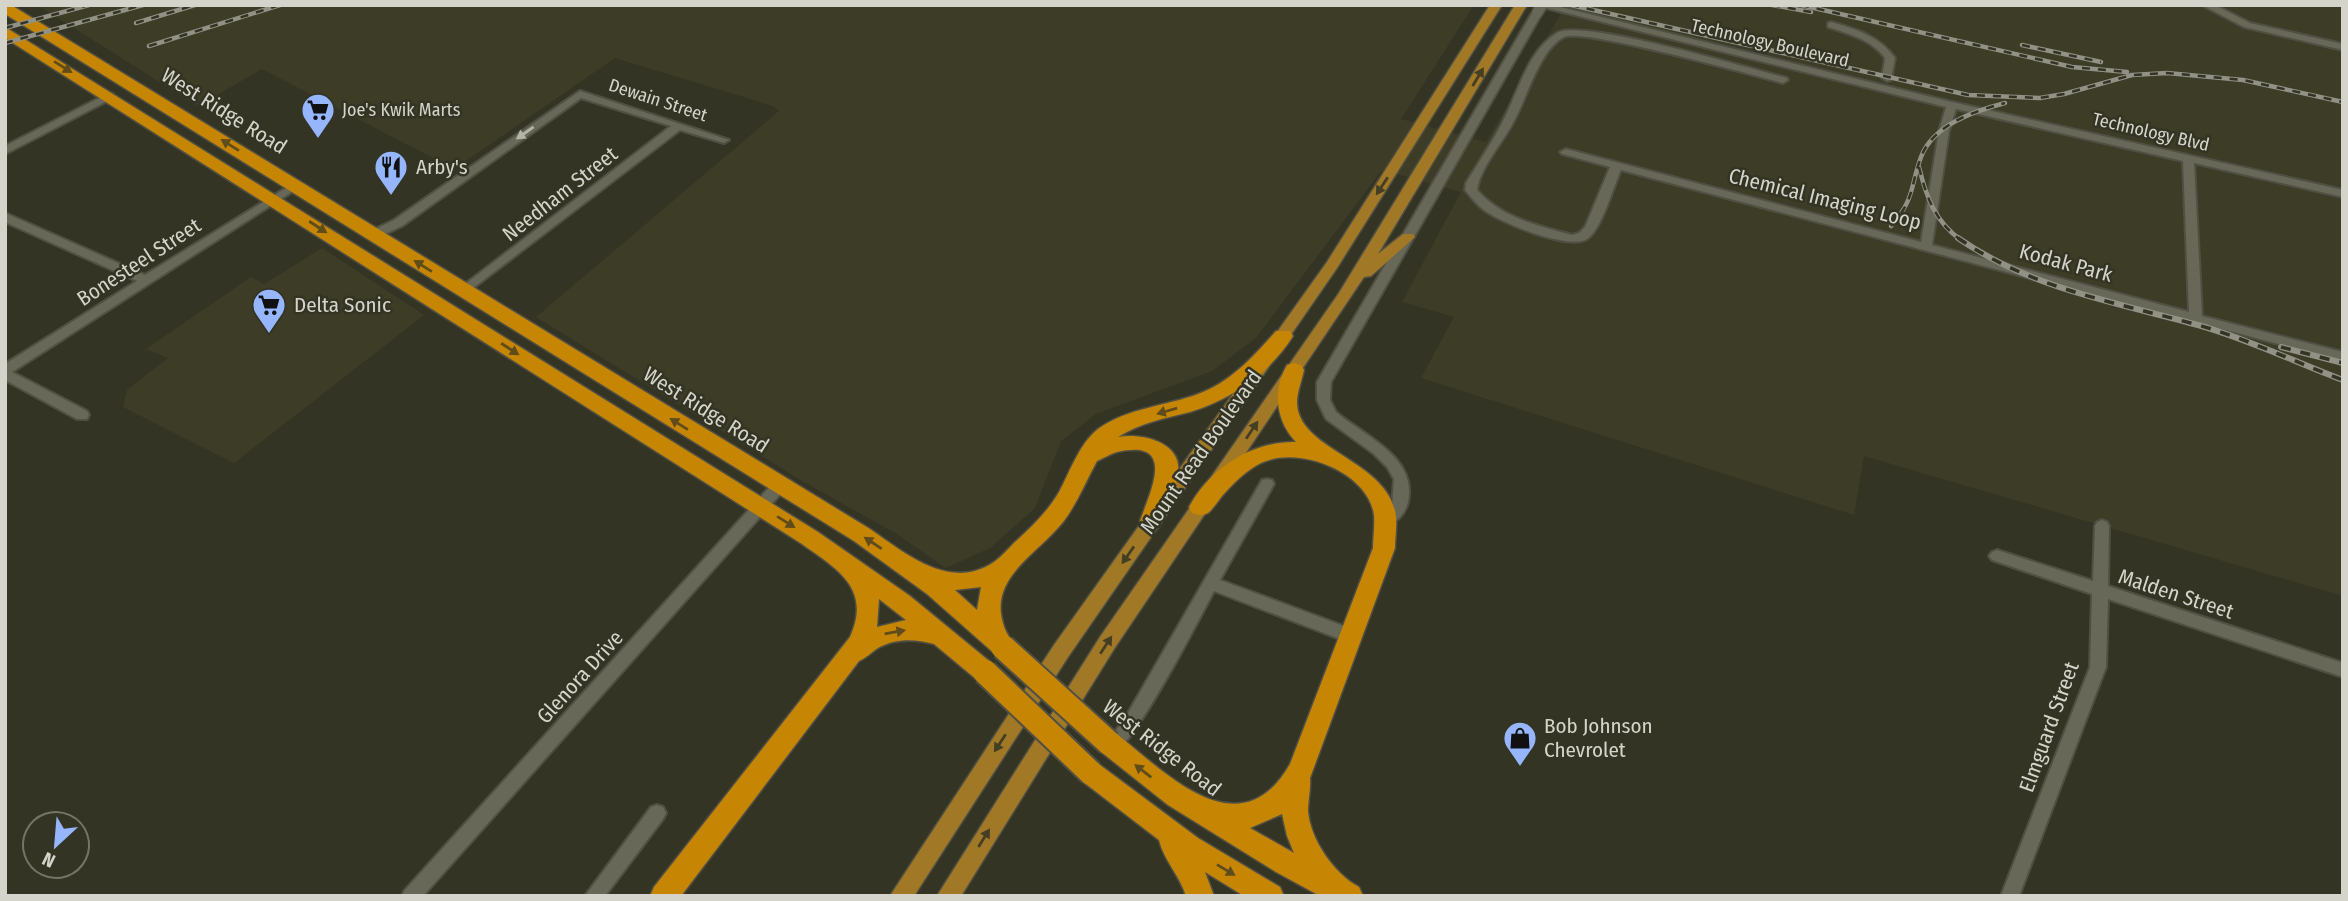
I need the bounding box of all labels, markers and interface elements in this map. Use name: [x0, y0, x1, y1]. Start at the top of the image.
street label: Technology Boulevard: [1689, 14, 1851, 72]
one-way arrow: [53, 61, 73, 74]
street label: West Ridge Road: [156, 62, 292, 160]
one-way arrow: [1472, 67, 1484, 86]
street label: Dewain Street: [606, 74, 710, 126]
supermarket icon: Joe's Kwik Marts: [299, 91, 337, 140]
place label: Joe's Kwik Marts: [342, 99, 461, 121]
street label: Technology Blvd: [2090, 108, 2212, 156]
one-way arrow: [516, 126, 534, 140]
one-way arrow: [220, 139, 240, 152]
street label: Needham Street: [497, 141, 623, 247]
restaurant icon: Arby's: [372, 148, 410, 197]
place label: Arby's: [416, 154, 468, 180]
street label: Chemical Imaging Loop: [1726, 162, 1924, 236]
one-way arrow: [1375, 177, 1388, 196]
street label: Bonesteel Street: [72, 212, 206, 312]
one-way arrow: [309, 220, 328, 233]
street label: Kodak Park: [2017, 238, 2116, 288]
one-way arrow: [413, 259, 433, 272]
supermarket icon: Delta Sonic: [250, 286, 288, 335]
place label: Delta Sonic: [294, 292, 391, 318]
one-way arrow: [501, 342, 520, 355]
street label: West Ridge Road: [638, 361, 774, 459]
street label: Mount Read Boulevard: [1135, 365, 1267, 539]
one-way arrow: [1155, 406, 1177, 417]
one-way arrow: [669, 418, 689, 431]
one-way arrow: [1245, 421, 1258, 440]
one-way arrow: [776, 516, 795, 529]
one-way arrow: [864, 536, 882, 550]
one-way arrow: [1121, 546, 1135, 564]
street label: Malden Street: [2115, 563, 2237, 625]
street label: Glenora Drive: [531, 625, 629, 729]
one-way arrow: [884, 626, 906, 637]
one-way arrow: [1099, 636, 1112, 655]
street label: Elmguard Street: [2013, 658, 2085, 796]
street label: West Ridge Road: [1098, 694, 1226, 802]
place label: Bob Johnson Chevrolet: [1544, 713, 1653, 763]
shop icon: Bob Johnson Chevrolet: [1501, 719, 1539, 768]
one-way arrow: [994, 734, 1007, 753]
one-way arrow: [1134, 764, 1152, 778]
north arrow: [21, 810, 91, 880]
one-way arrow: [978, 828, 990, 847]
text: N: [39, 847, 59, 873]
one-way arrow: [1216, 864, 1235, 877]

